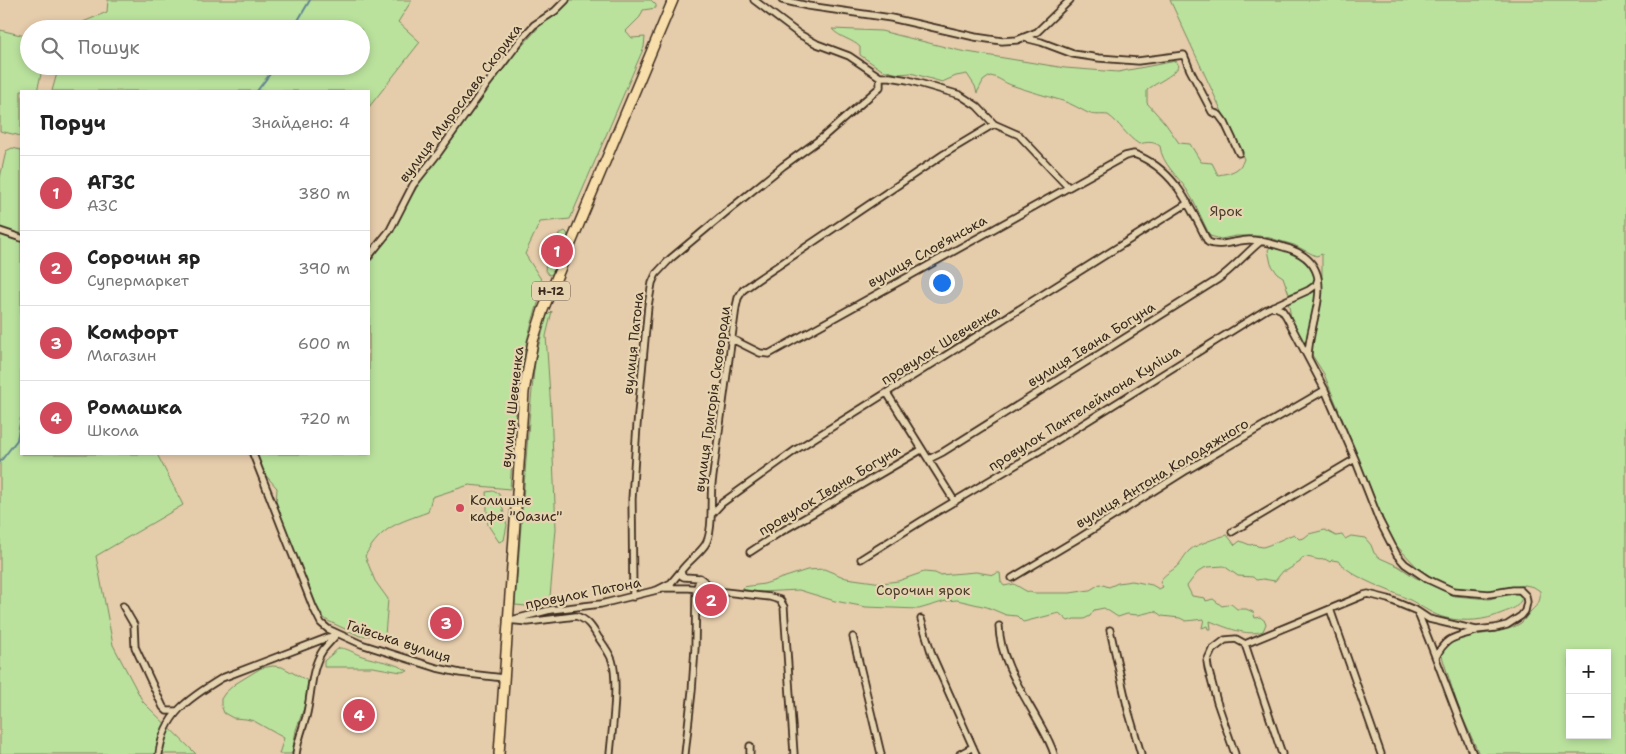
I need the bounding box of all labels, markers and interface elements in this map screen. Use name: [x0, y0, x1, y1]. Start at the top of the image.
search box: [20, 20, 370, 75]
street label: вулиця Мирослава Скорика: [395, 20, 526, 186]
icon: search: [38, 34, 66, 62]
text: Пошук: [78, 35, 140, 60]
text: Поруч: [40, 109, 106, 137]
text: Знайдено: 4: [252, 112, 350, 133]
text: АГЗС: [87, 170, 135, 195]
text: 1: [52, 183, 60, 204]
text: 380 m: [298, 183, 350, 204]
text: АЗС: [87, 195, 118, 216]
park label: Ярок: [1210, 202, 1243, 220]
street label: вулиця Слов'янська: [864, 211, 990, 291]
pin: 1: [541, 232, 573, 270]
text: Сорочин яр: [87, 245, 200, 270]
text: 2: [50, 258, 62, 279]
text: 390 m: [298, 258, 350, 279]
text: Супермаркет: [87, 270, 189, 291]
your location: [929, 270, 955, 296]
road number: Н-12: [532, 282, 570, 300]
street label: вулиця Патона: [619, 291, 647, 395]
street label: вулиця Івана Богуна: [1024, 297, 1158, 391]
street label: провулок Шевченка: [877, 301, 1003, 389]
street label: вулиця Григорія Сковороди: [690, 305, 734, 493]
text: Комфорт: [87, 320, 178, 345]
text: 3: [50, 333, 62, 354]
text: 600 m: [298, 333, 350, 354]
street label: провулок Пантелеймона Куліша: [984, 341, 1184, 475]
text: Магазин: [87, 345, 156, 366]
street label: вулиця Шевченка: [497, 345, 527, 468]
text: Ромашка: [87, 395, 182, 420]
text: 4: [50, 408, 62, 429]
text: 720 m: [299, 408, 350, 429]
street label: вулиця Антона Колодяжного: [1072, 414, 1252, 532]
text: Школа: [87, 420, 139, 441]
street label: провулок Івана Богуна: [755, 440, 903, 539]
place label: Колишнє кафе "Оазис": [470, 491, 563, 525]
marker: Колишнє кафе "Оазис": [454, 502, 466, 514]
street label: провулок Патона: [524, 573, 643, 613]
pin: 2: [695, 581, 727, 619]
park label: Сорочин ярок: [876, 581, 971, 599]
pin: 3: [430, 604, 462, 642]
street label: Гаївська вулиця: [345, 616, 453, 666]
map controls: [1566, 649, 1611, 739]
button: +: [1566, 649, 1611, 694]
button: −: [1566, 694, 1611, 739]
pin: 4: [343, 696, 375, 734]

